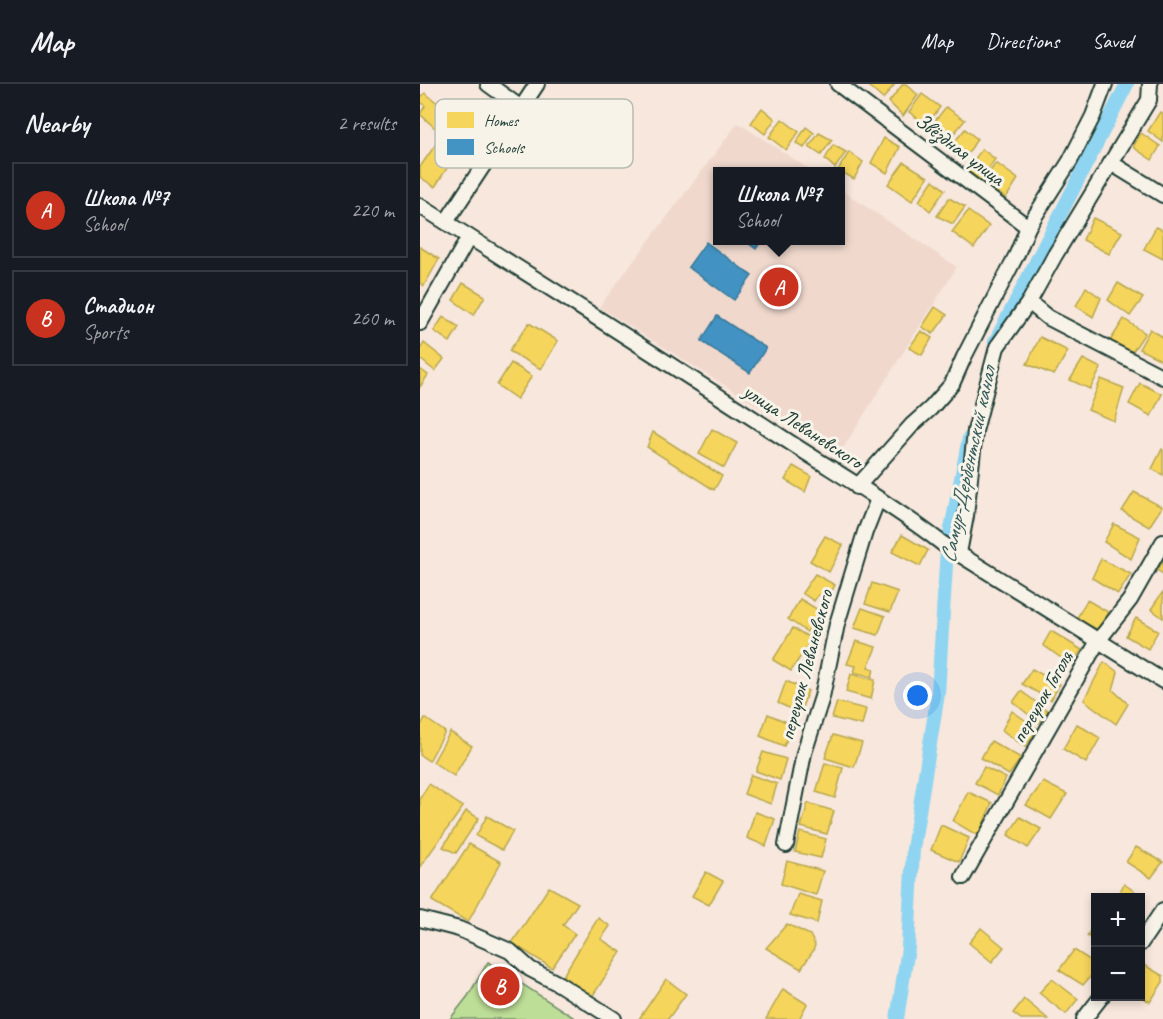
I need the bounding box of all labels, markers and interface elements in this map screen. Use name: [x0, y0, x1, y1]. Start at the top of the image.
text: Map: [30, 24, 73, 59]
text: Map: [921, 28, 953, 54]
text: Directions: [986, 28, 1059, 54]
text: Saved: [1092, 28, 1133, 54]
legend: [435, 99, 633, 168]
text: Nearby: [24, 107, 89, 140]
street label: Звёздная улица: [910, 107, 1011, 193]
text: 2 results: [337, 111, 396, 136]
text: Homes: [484, 111, 520, 131]
text: Schools: [484, 138, 525, 158]
popup: [713, 167, 845, 245]
text: Школа №7: [736, 180, 822, 208]
text: Школа №7: [83, 184, 169, 212]
text: A: [40, 198, 51, 223]
text: 220 m: [351, 198, 394, 223]
text: School: [736, 208, 779, 233]
text: School: [83, 212, 126, 237]
pin: A: [760, 264, 798, 310]
text: Стадион: [83, 292, 154, 320]
text: B: [40, 306, 51, 331]
text: 260 m: [351, 306, 394, 331]
text: Sports: [83, 320, 128, 345]
water label: Самур-Дербентский канал: [934, 361, 1003, 565]
street label: улица Леваневского: [737, 377, 870, 476]
street label: переулок Леваневского: [773, 585, 839, 743]
street label: переулок Гоголя: [1005, 645, 1079, 748]
your location: [903, 681, 932, 710]
map controls: [1091, 893, 1145, 1001]
button: +: [1091, 893, 1145, 947]
button: −: [1091, 947, 1145, 1001]
pin: B: [480, 964, 520, 1008]

